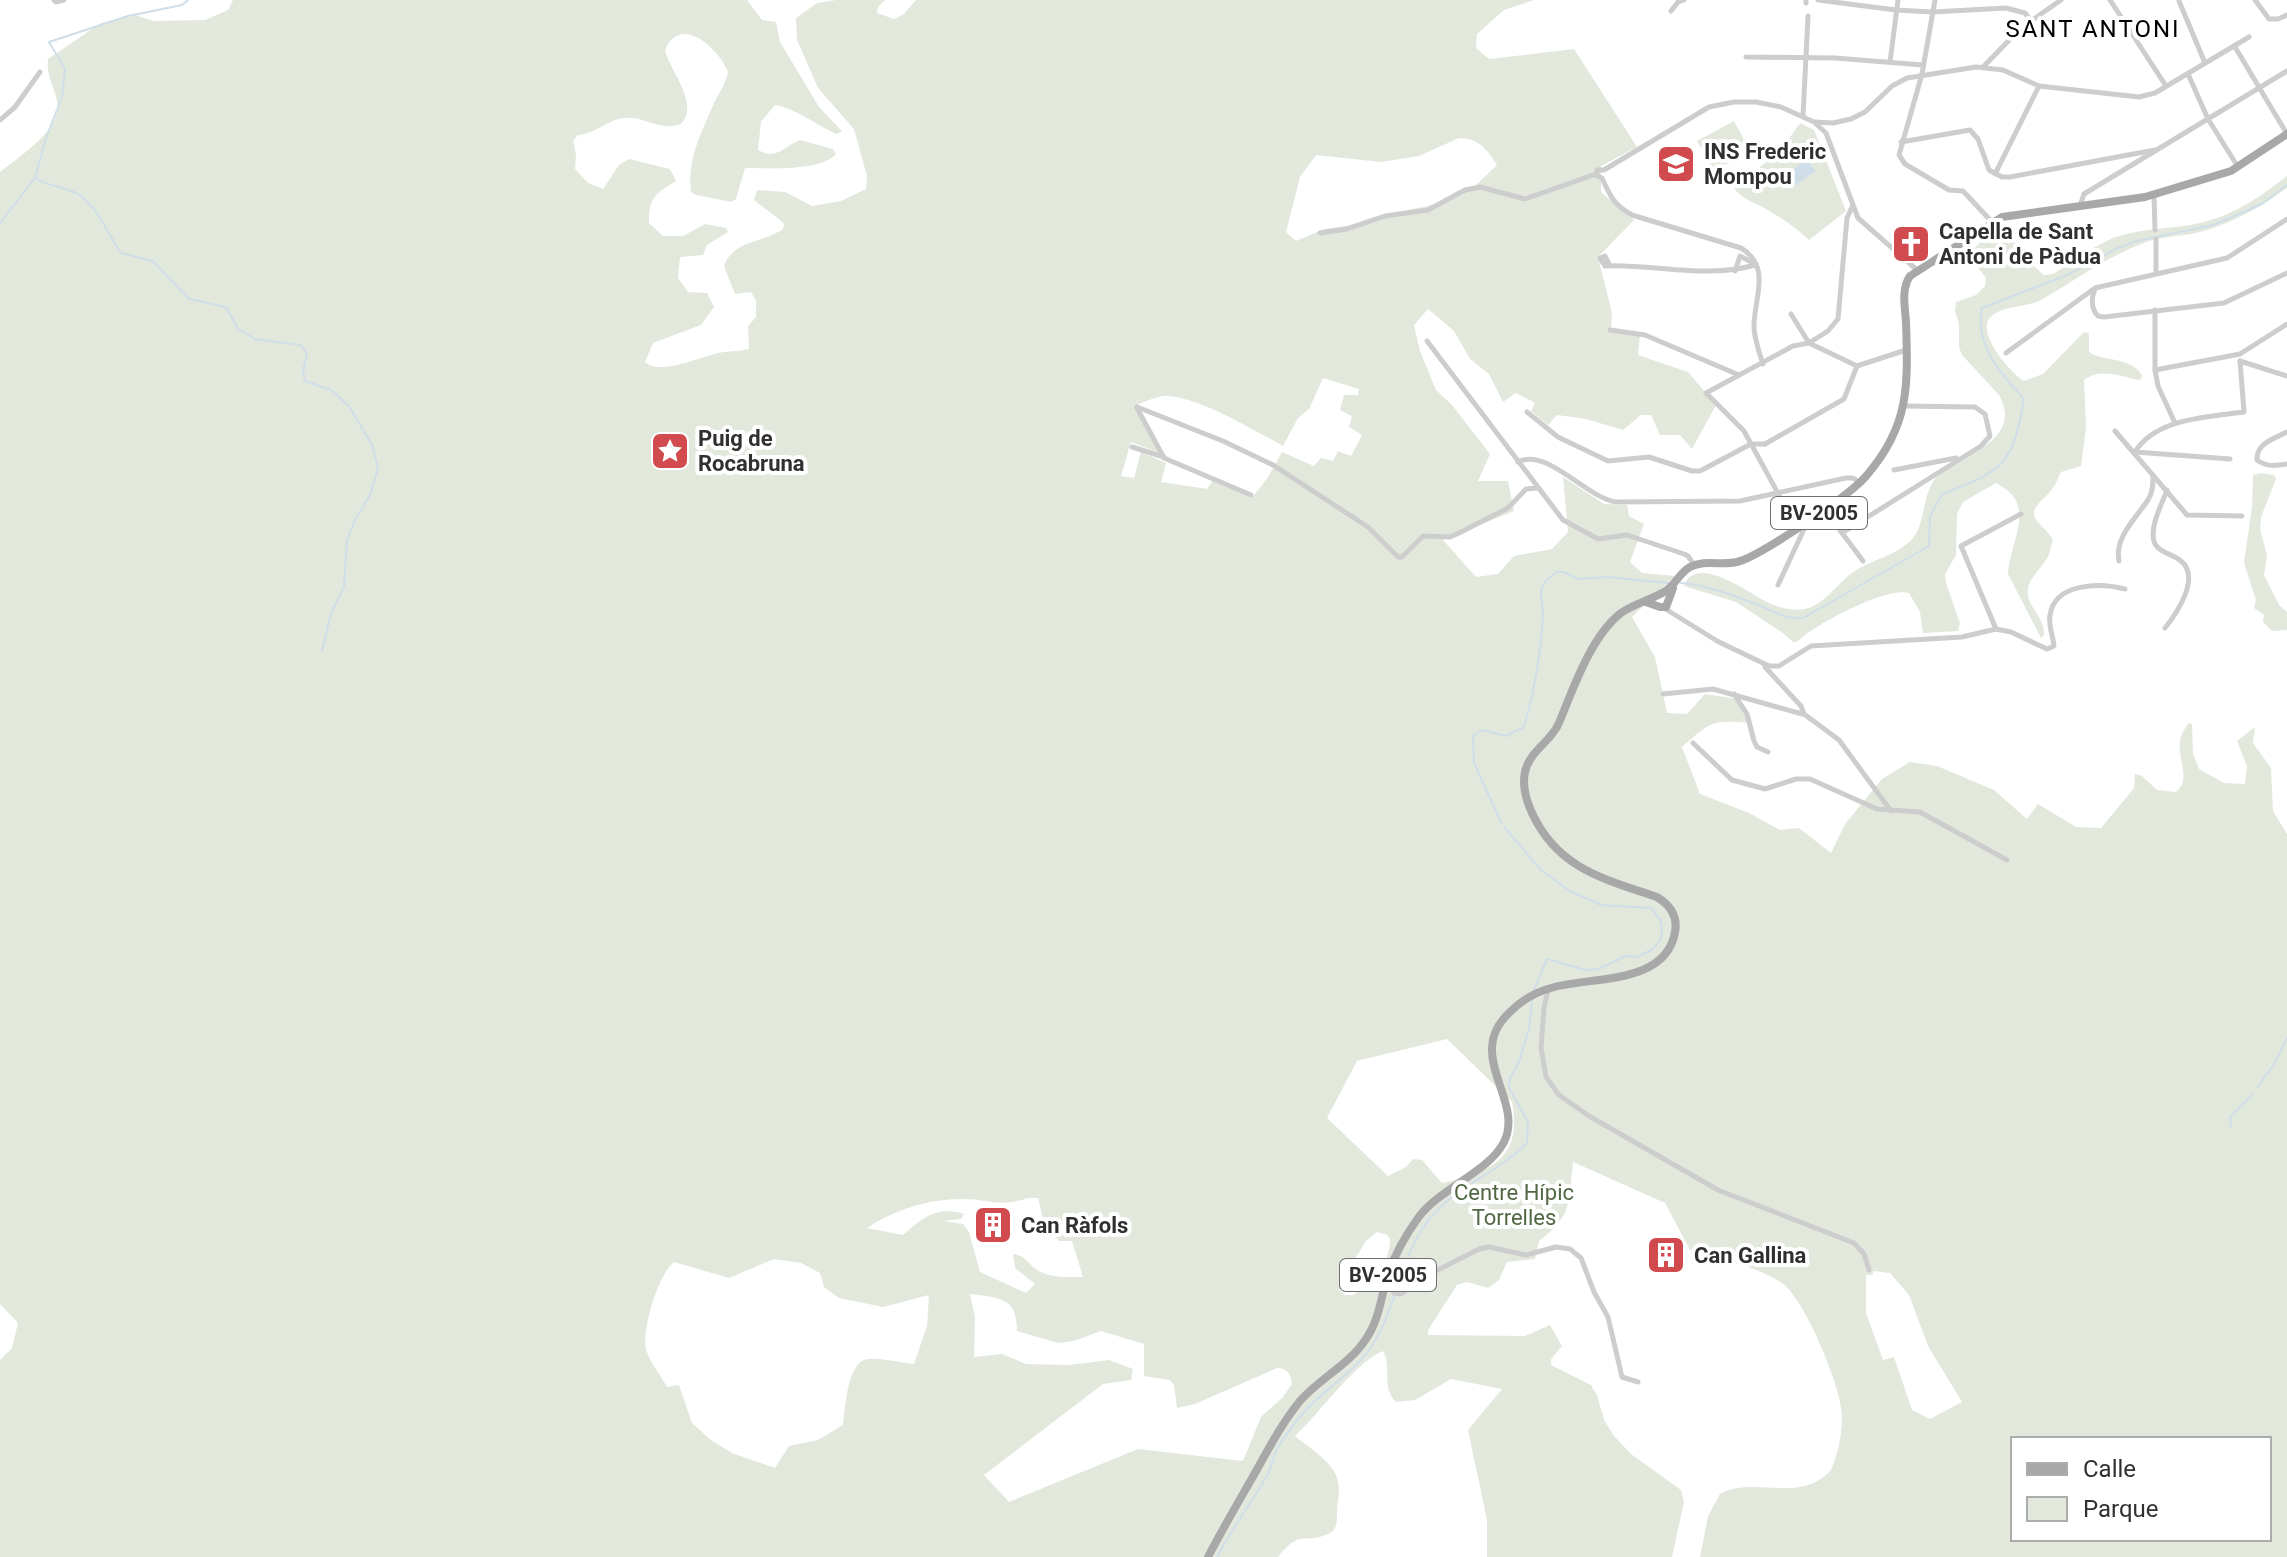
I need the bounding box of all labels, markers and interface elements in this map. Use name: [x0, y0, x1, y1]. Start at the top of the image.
district label: SANT ANTONI: [2005, 15, 2181, 43]
place label: INS Frederic Mompou: [1704, 139, 1826, 189]
school or university icon: INS Frederic Mompou: [1655, 143, 1697, 185]
place label: Capella de Sant Antoni de Pàdua: [1939, 219, 2101, 269]
church icon: Capella de Sant Antoni de Pàdua: [1890, 223, 1932, 265]
place label: Puig de Rocabruna: [698, 426, 805, 476]
place icon: Puig de Rocabruna: [649, 430, 691, 472]
road number: BV-2005: [1771, 497, 1867, 529]
park label: Centre Hípic Torrelles: [1454, 1180, 1574, 1230]
building icon: Can Ràfols: [972, 1204, 1014, 1246]
place label: Can Ràfols: [1021, 1213, 1128, 1238]
building icon: Can Gallina: [1645, 1234, 1687, 1276]
place label: Can Gallina: [1694, 1243, 1807, 1268]
road number: BV-2005: [1340, 1259, 1436, 1291]
legend: [2011, 1437, 2271, 1541]
text: Calle: [2083, 1455, 2136, 1483]
text: Parque: [2083, 1495, 2159, 1523]

